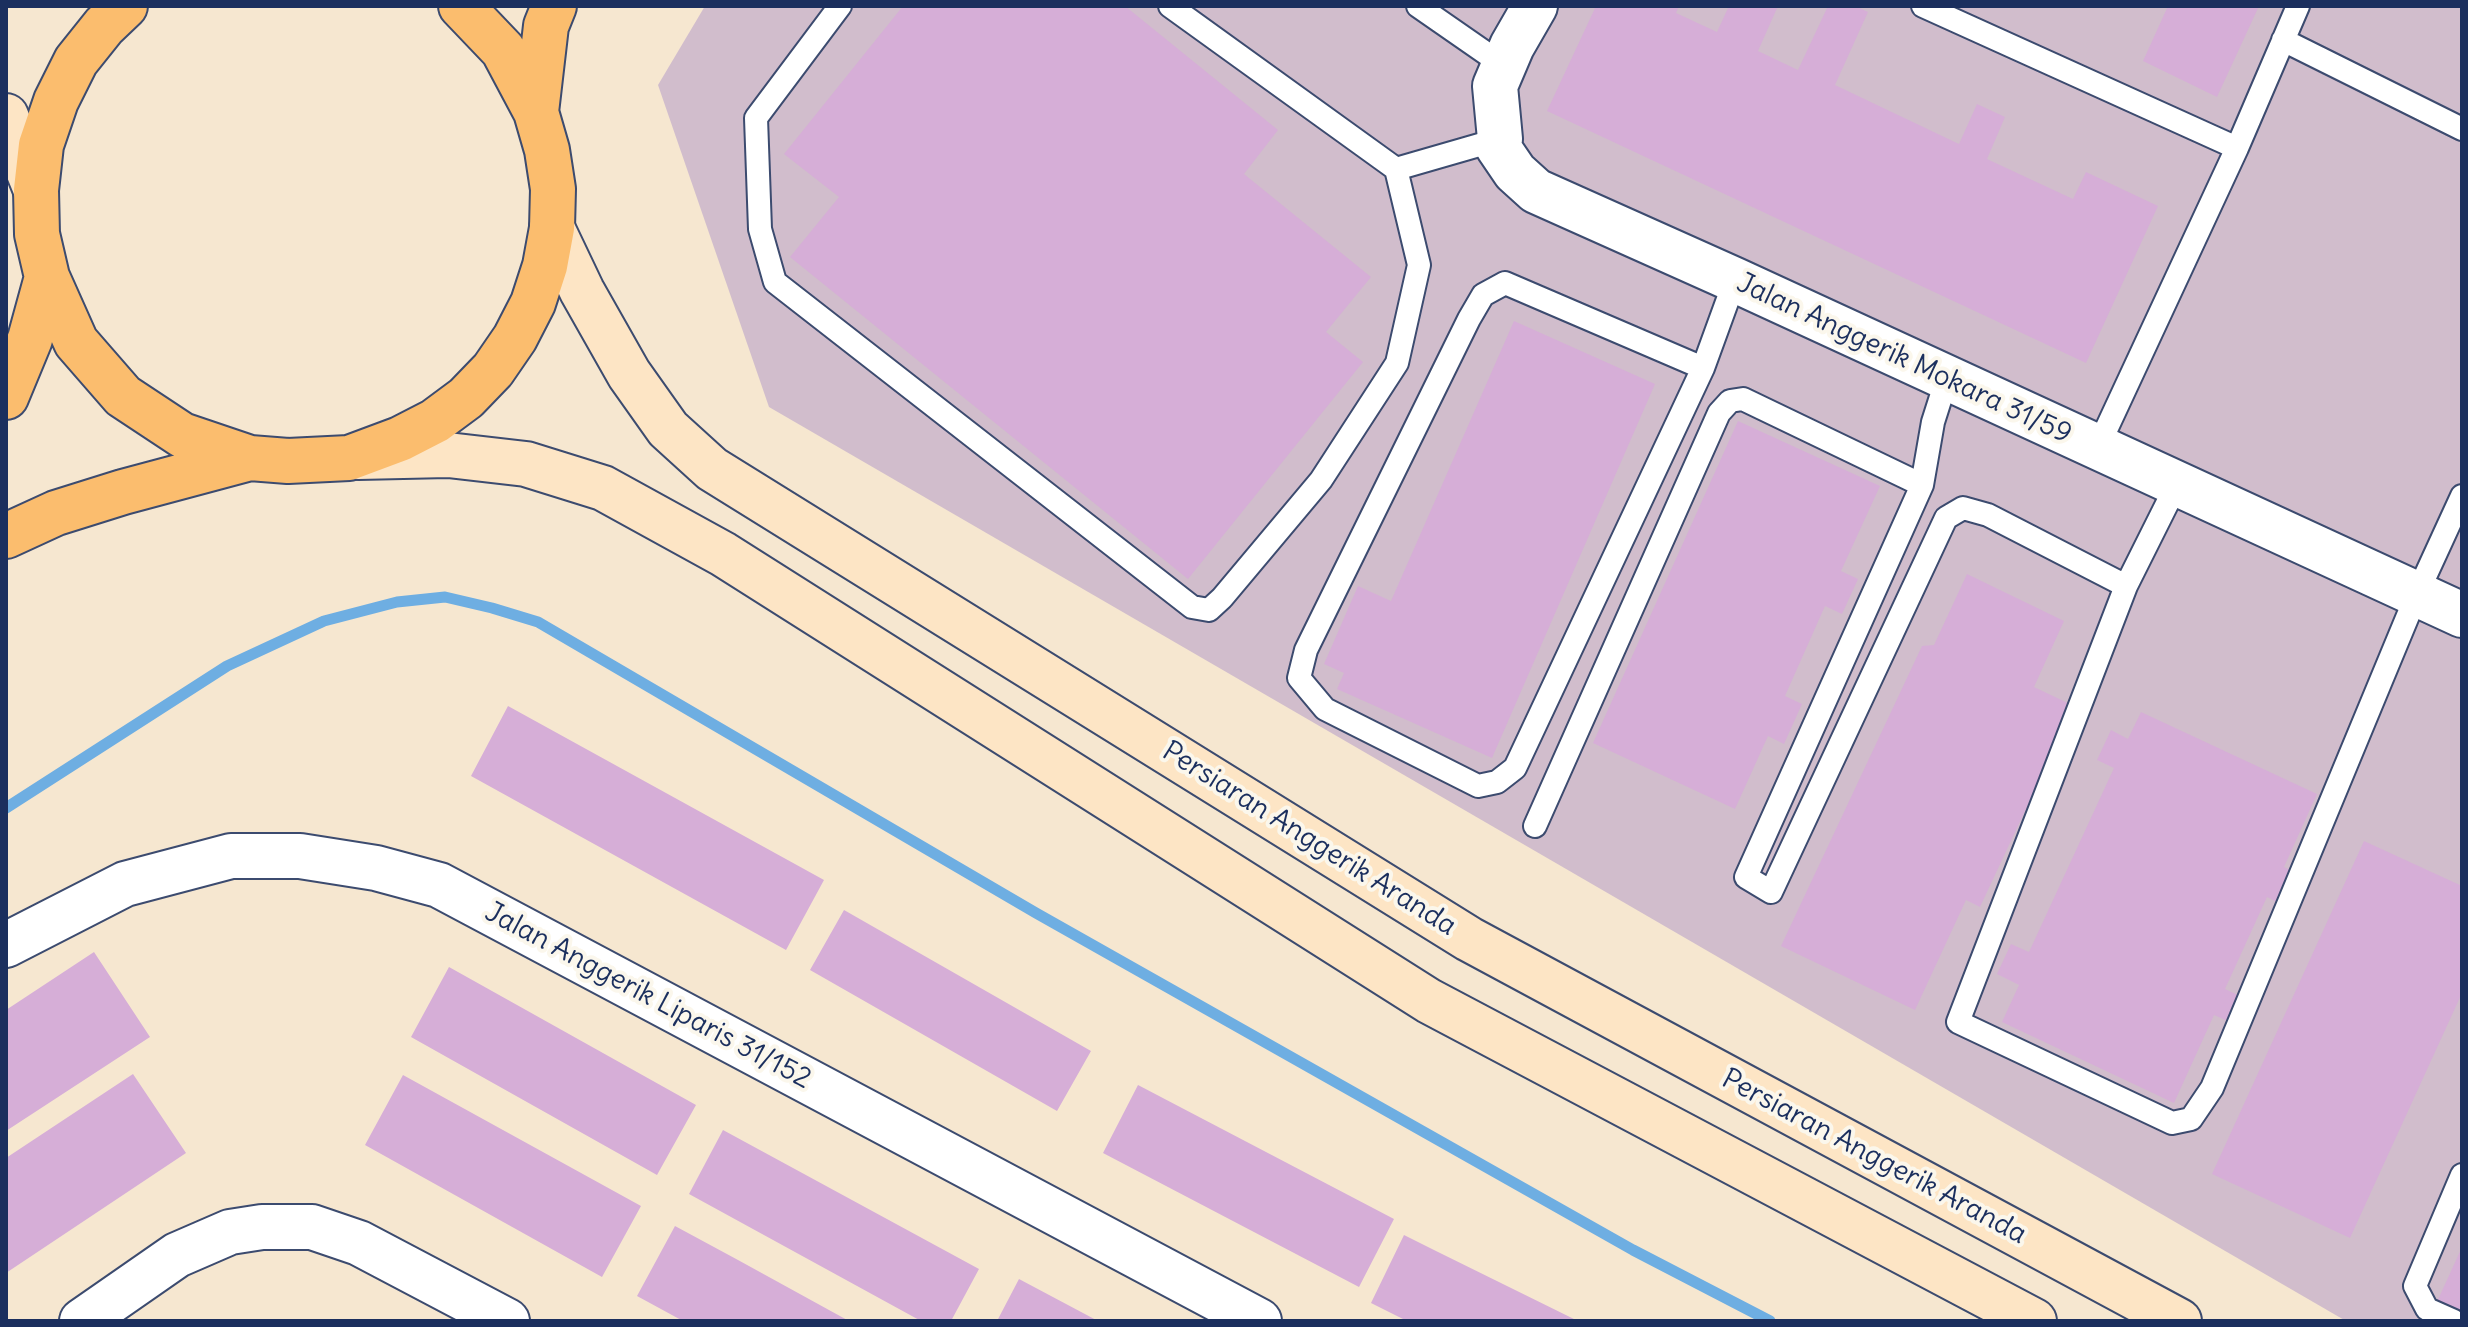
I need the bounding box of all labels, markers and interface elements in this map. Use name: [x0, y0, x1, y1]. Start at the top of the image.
street label: Jalan Anggerik Mokara 31/59: [1731, 267, 2077, 451]
street label: Persiaran Anggerik Aranda: [1156, 735, 1462, 943]
street label: Jalan Anggerik Liparis 31/152: [479, 896, 817, 1096]
street label: Persiaran Anggerik Aranda: [1716, 1062, 2032, 1252]

